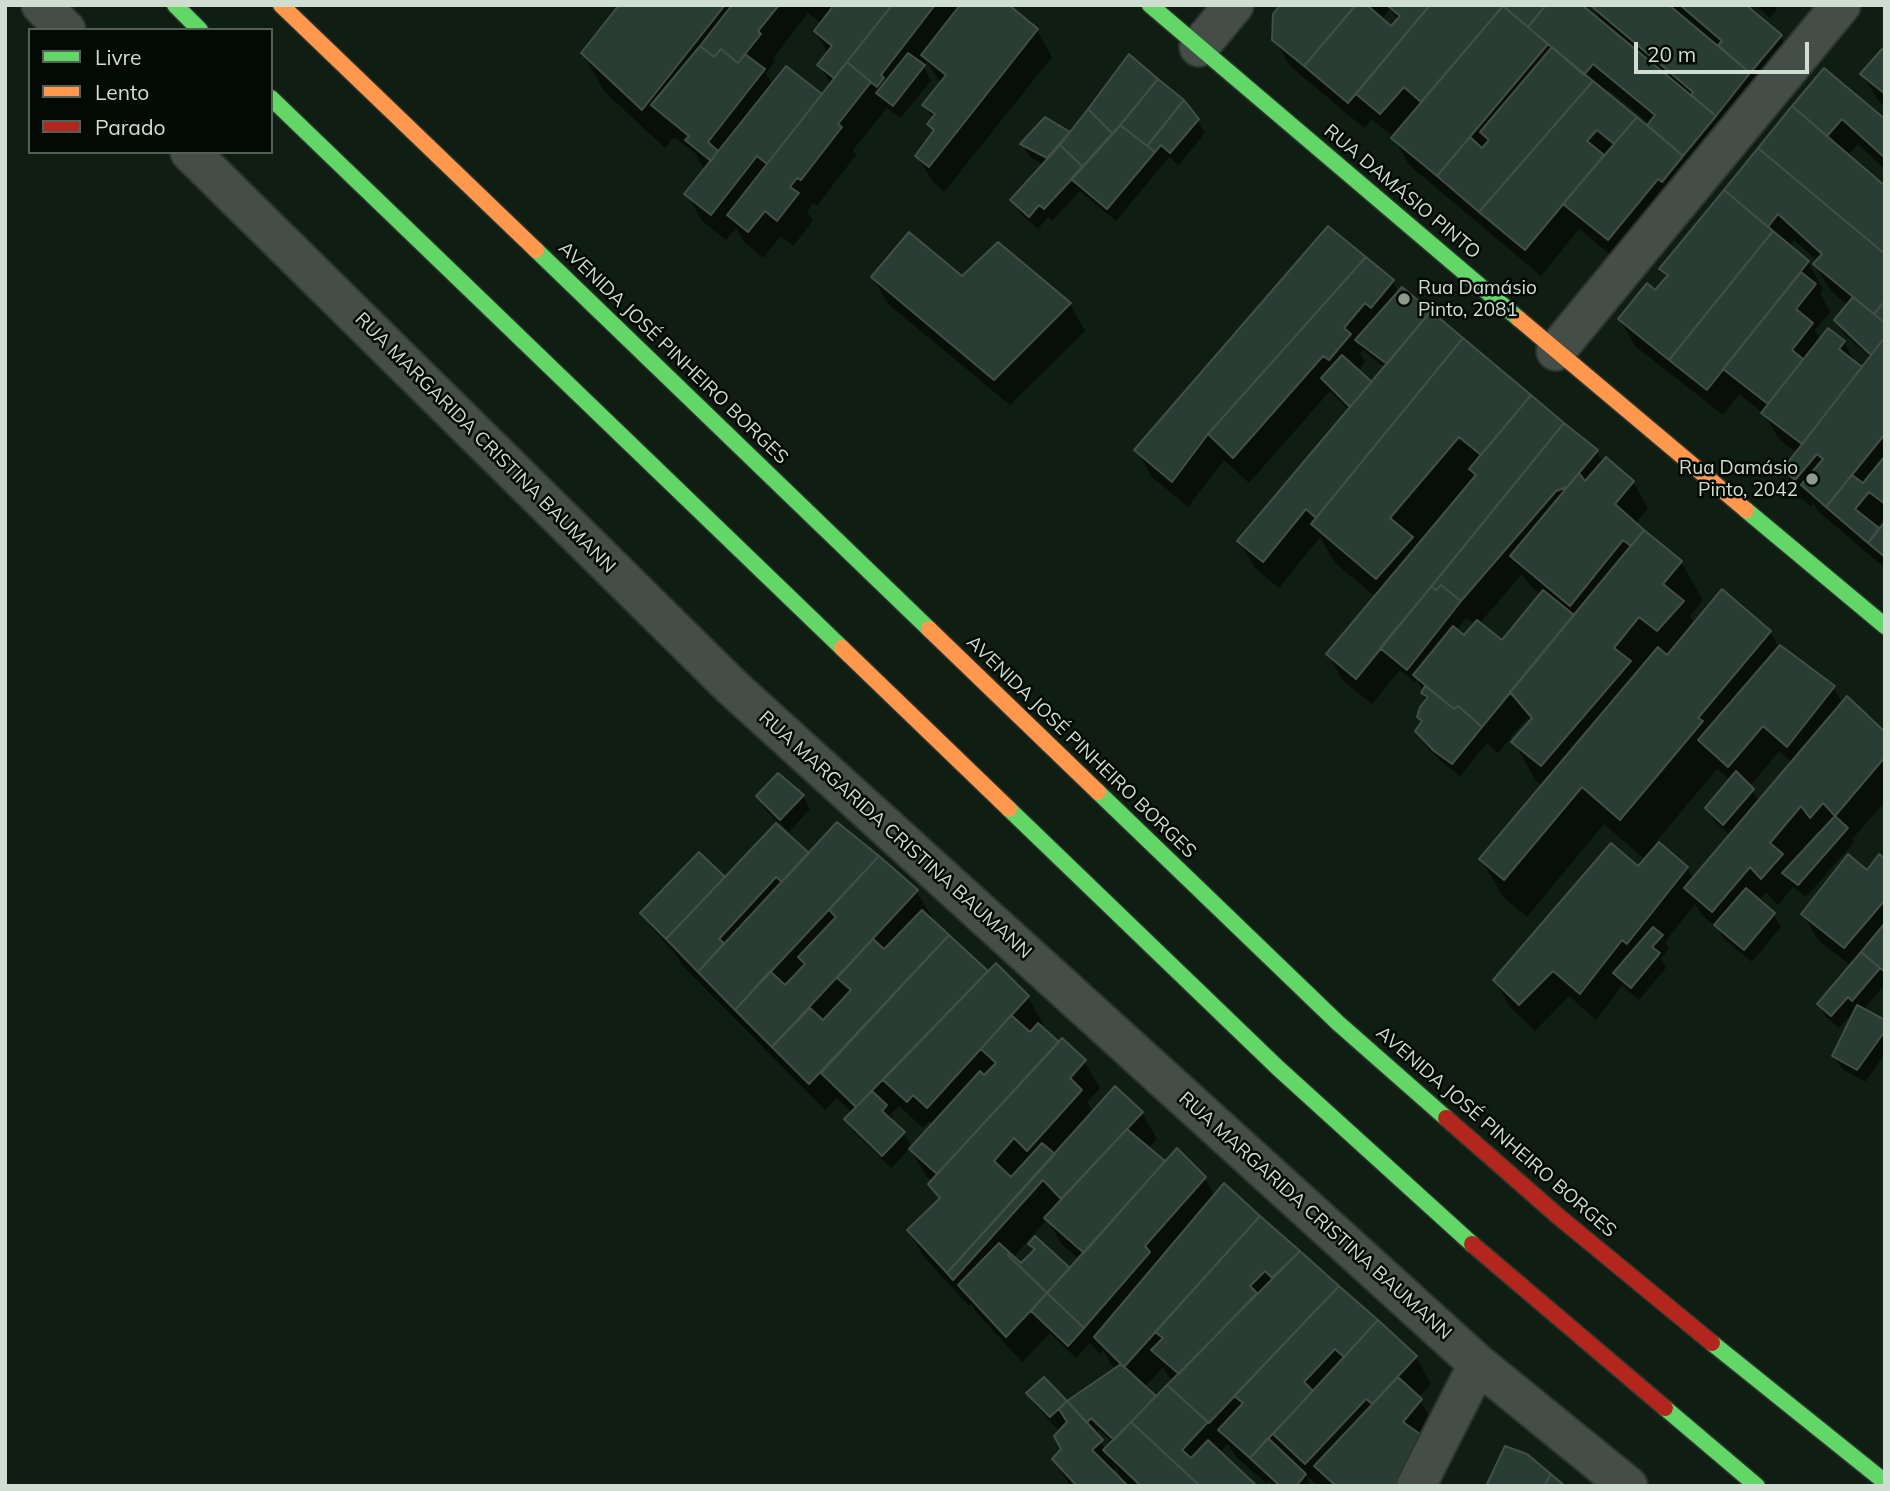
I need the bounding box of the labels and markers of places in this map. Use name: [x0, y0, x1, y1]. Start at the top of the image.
place label: Rua Damásio Pinto, 2081: [1418, 277, 1537, 321]
marker: Rua Damásio Pinto, 2081: [1396, 291, 1412, 307]
place label: Rua Damásio Pinto, 2042: [1679, 457, 1798, 501]
marker: Rua Damásio Pinto, 2042: [1804, 471, 1820, 487]

